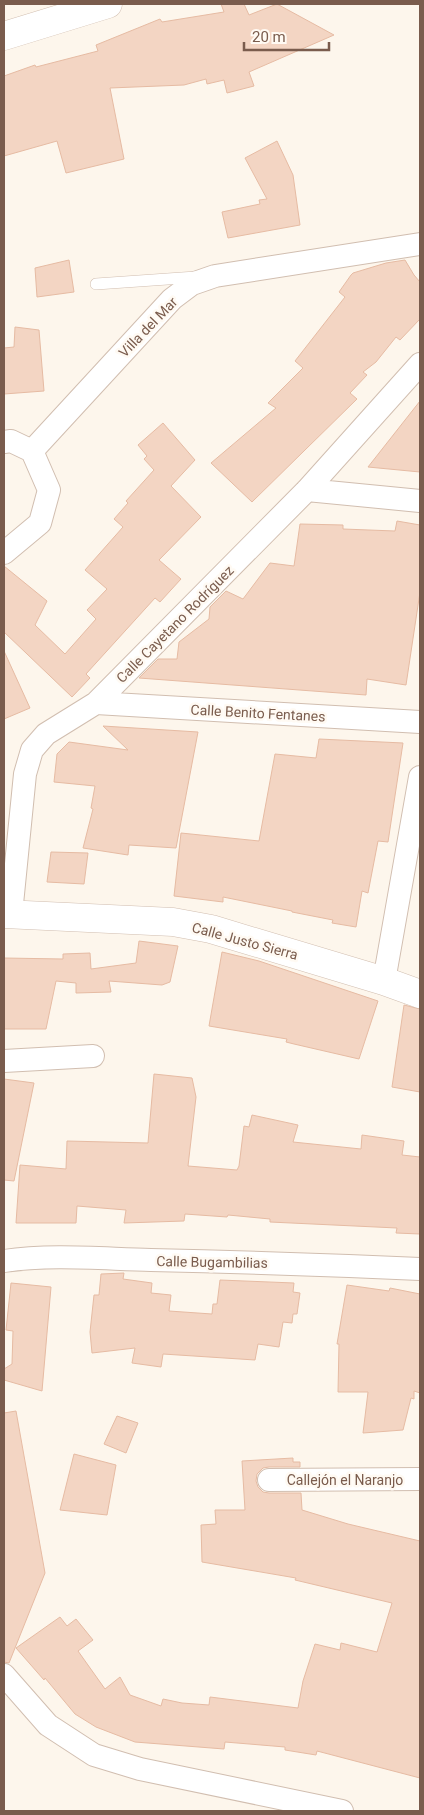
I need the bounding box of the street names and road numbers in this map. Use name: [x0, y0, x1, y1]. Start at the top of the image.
street label: Villa del Mar: [116, 294, 181, 360]
street label: Calle Cayetano Rodríguez: [113, 562, 237, 686]
street label: Calle Benito Fentanes: [190, 701, 326, 725]
street label: Calle Justo Sierra: [190, 919, 300, 963]
street label: Calle Bugambilias: [156, 1253, 268, 1271]
street label: Callejón el Naranjo: [287, 1472, 403, 1488]

